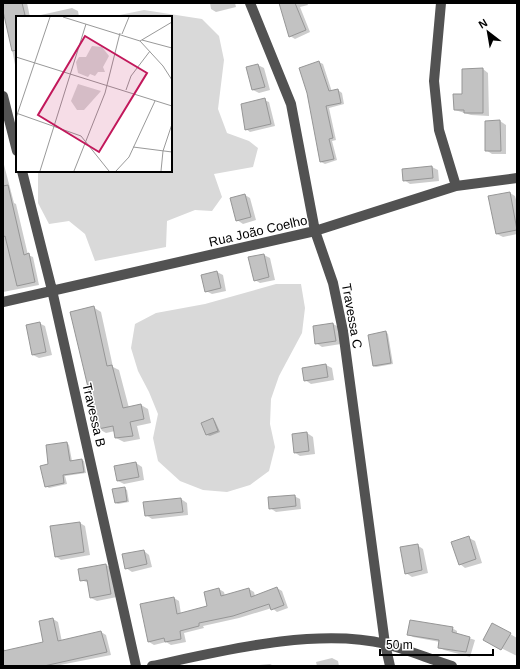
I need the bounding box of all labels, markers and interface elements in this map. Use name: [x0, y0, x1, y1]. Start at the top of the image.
north arrow: [468, 12, 508, 52]
inset map: [16, 16, 172, 172]
text: N: [476, 16, 489, 31]
street label: Rua João Coelho: [207, 212, 309, 250]
street label: Travessa C: [339, 282, 365, 350]
street label: Travessa B: [79, 382, 109, 448]
scale bar: [380, 631, 493, 657]
text: 50 m: [386, 638, 413, 652]

